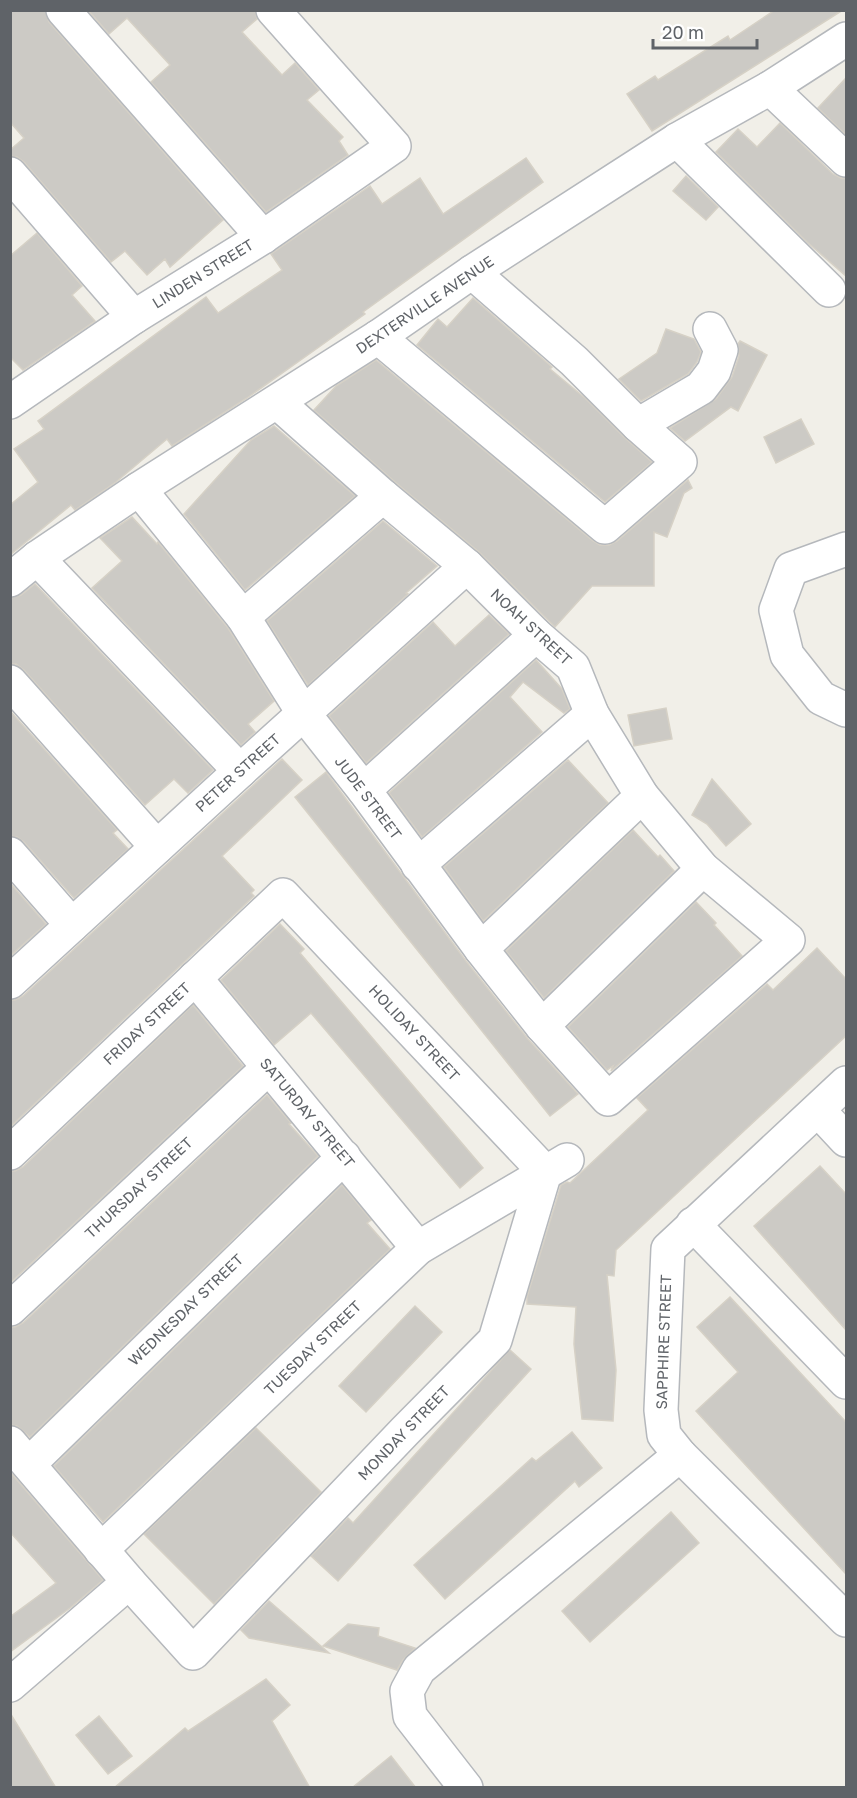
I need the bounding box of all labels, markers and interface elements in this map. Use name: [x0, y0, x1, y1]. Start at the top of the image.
scale bar: [653, 12, 756, 50]
text: 20 m: [662, 21, 704, 43]
street label: LINDEN STREET: [148, 235, 256, 312]
street label: DEXTERVILLE AVENUE: [352, 251, 497, 357]
street label: NOAH STREET: [487, 584, 576, 668]
street label: PETER STREET: [191, 729, 284, 815]
street label: JUDE STREET: [332, 752, 406, 843]
street label: FRIDAY STREET: [99, 978, 194, 1068]
street label: HOLIDAY STREET: [366, 981, 464, 1084]
street label: SATURDAY STREET: [257, 1054, 359, 1171]
street label: THURSDAY STREET: [81, 1133, 196, 1242]
street label: WEDNESDAY STREET: [124, 1250, 247, 1369]
street label: SAPPHIRE STREET: [652, 1274, 674, 1410]
street label: TUESDAY STREET: [260, 1296, 365, 1398]
street label: MONDAY STREET: [354, 1381, 453, 1483]

